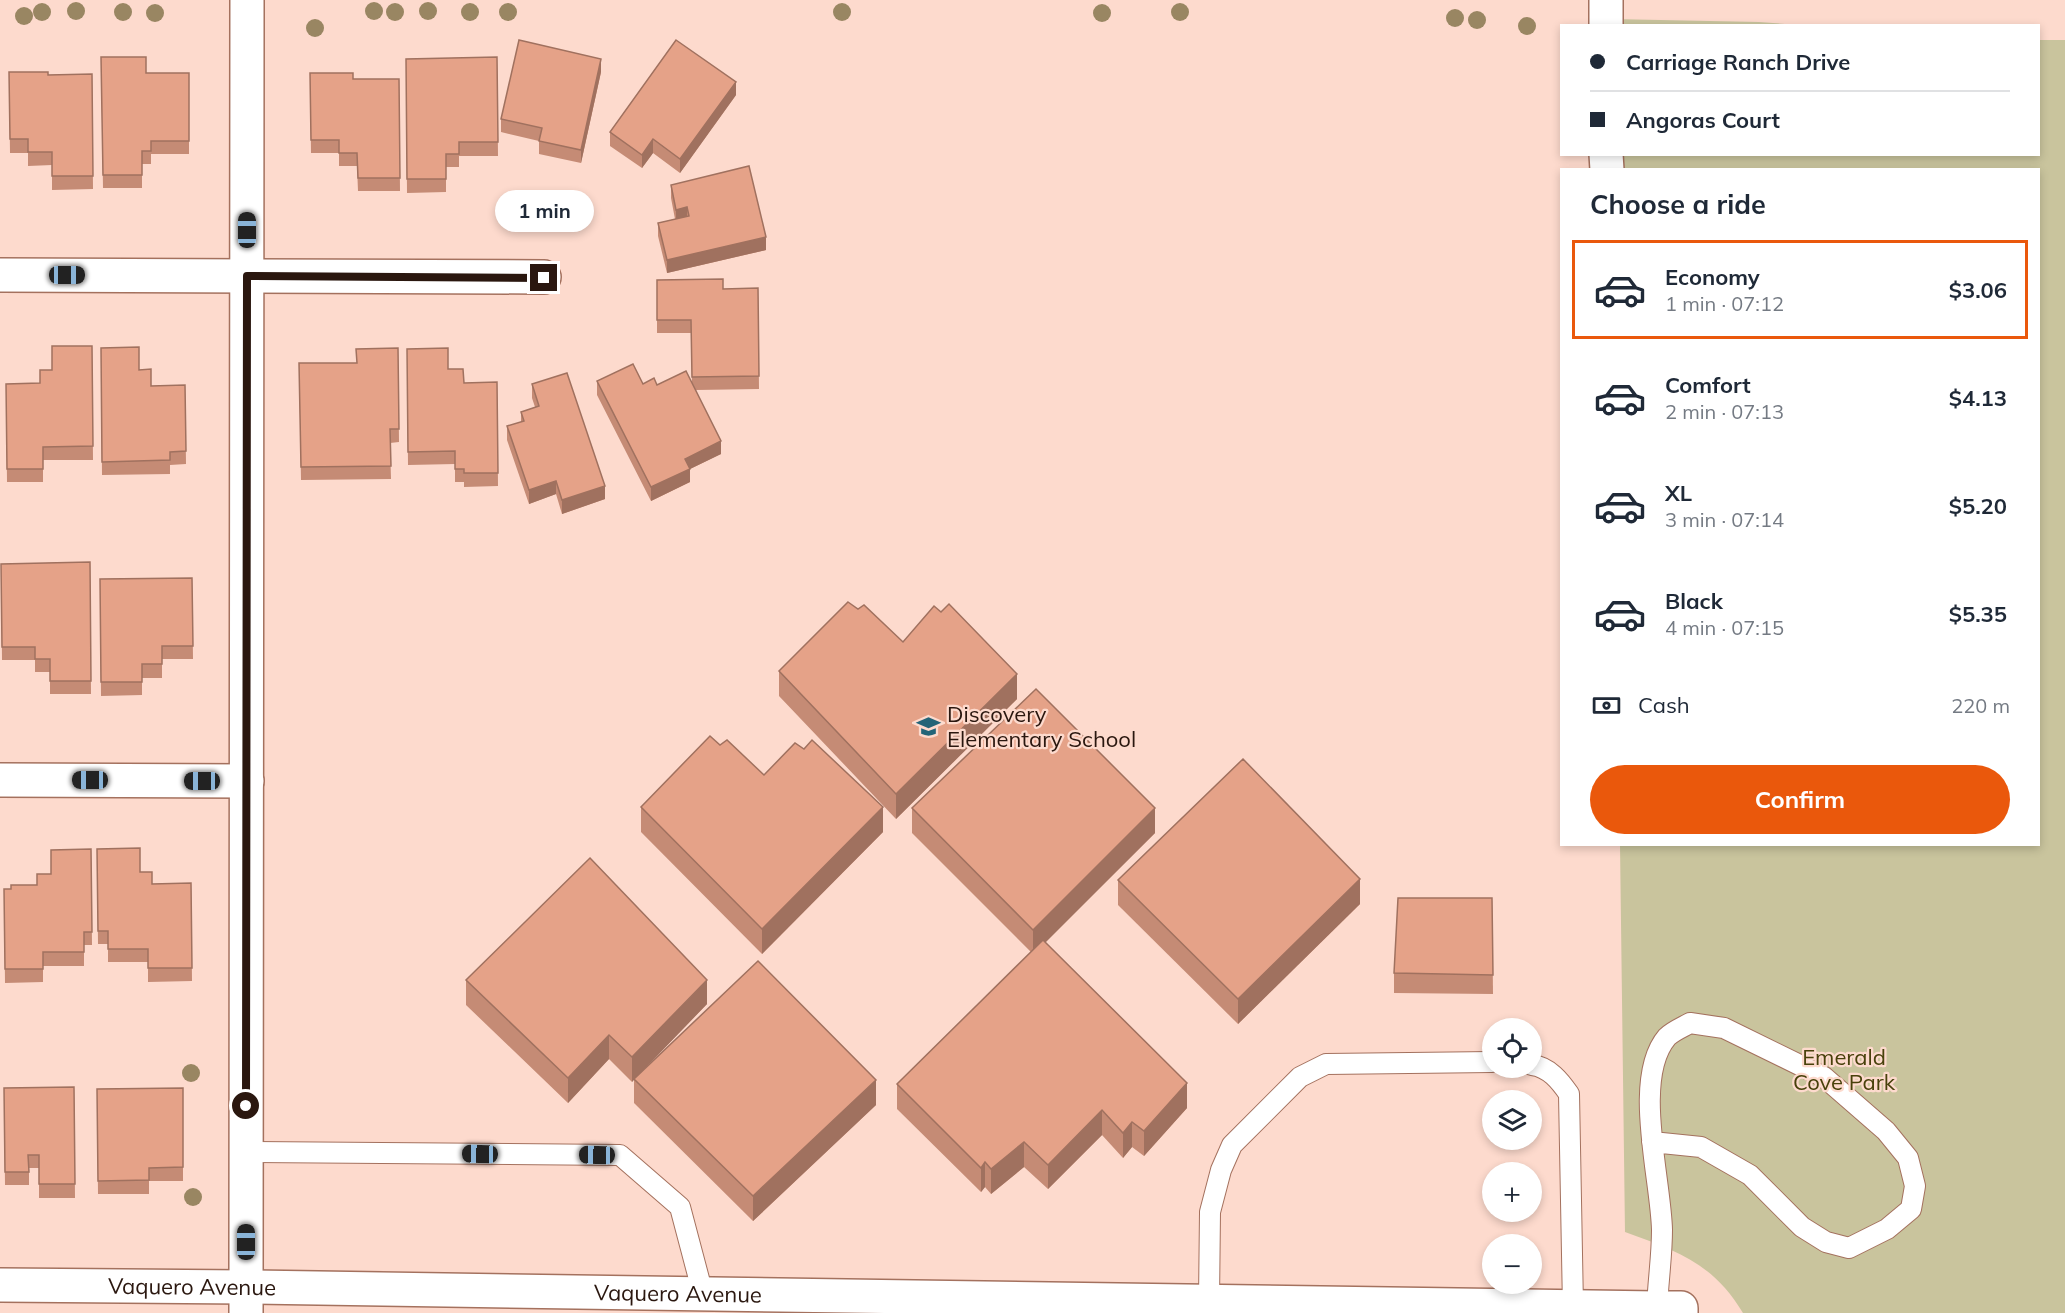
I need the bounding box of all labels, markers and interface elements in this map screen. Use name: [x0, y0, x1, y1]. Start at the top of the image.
text: Carriage Ranch Drive: [1626, 48, 1850, 76]
text: Angoras Court: [1626, 106, 1780, 134]
text: Choose a ride: [1590, 187, 1766, 221]
callout: 1 min: [494, 191, 594, 233]
text: 1 min: [518, 198, 571, 223]
car: [238, 212, 256, 248]
icon: car: [1593, 263, 1647, 317]
text: Economy: [1665, 263, 1760, 291]
route end: [530, 264, 557, 291]
car: [49, 266, 85, 284]
text: $3.06: [1949, 276, 2007, 304]
text: 1 min · 07:12: [1665, 291, 1784, 316]
icon: car: [1593, 371, 1647, 425]
text: Comfort: [1665, 371, 1751, 399]
text: $4.13: [1949, 384, 2007, 412]
text: 2 min · 07:13: [1665, 399, 1784, 424]
icon: car: [1593, 479, 1647, 533]
text: XL: [1665, 479, 1692, 507]
text: $5.20: [1949, 492, 2007, 520]
text: 3 min · 07:14: [1665, 507, 1784, 532]
icon: car: [1593, 587, 1647, 641]
text: Black: [1665, 587, 1723, 615]
text: $5.35: [1949, 600, 2007, 628]
text: 4 min · 07:15: [1665, 615, 1784, 640]
icon: cash: [1590, 689, 1623, 722]
text: Cash: [1638, 691, 1690, 719]
text: 220 m: [1951, 693, 2010, 718]
place label: Discovery Elementary School: [947, 700, 1136, 753]
school or university icon: Discovery Elementary School: [916, 714, 942, 740]
button: Confirm: [1590, 765, 2010, 834]
car: [72, 771, 108, 789]
car: [184, 772, 220, 790]
map controls: [1482, 1018, 1542, 1294]
button: locate: [1482, 1018, 1542, 1078]
park label: Emerald Cove Park: [1793, 1043, 1896, 1096]
button: layers: [1482, 1090, 1542, 1150]
route start: [232, 1092, 259, 1119]
car: [462, 1145, 498, 1163]
car: [579, 1146, 615, 1164]
button: +: [1482, 1162, 1542, 1222]
car: [237, 1224, 255, 1260]
button: −: [1482, 1234, 1542, 1294]
street label: Vaquero Avenue: [108, 1272, 276, 1301]
street label: Vaquero Avenue: [594, 1278, 762, 1309]

